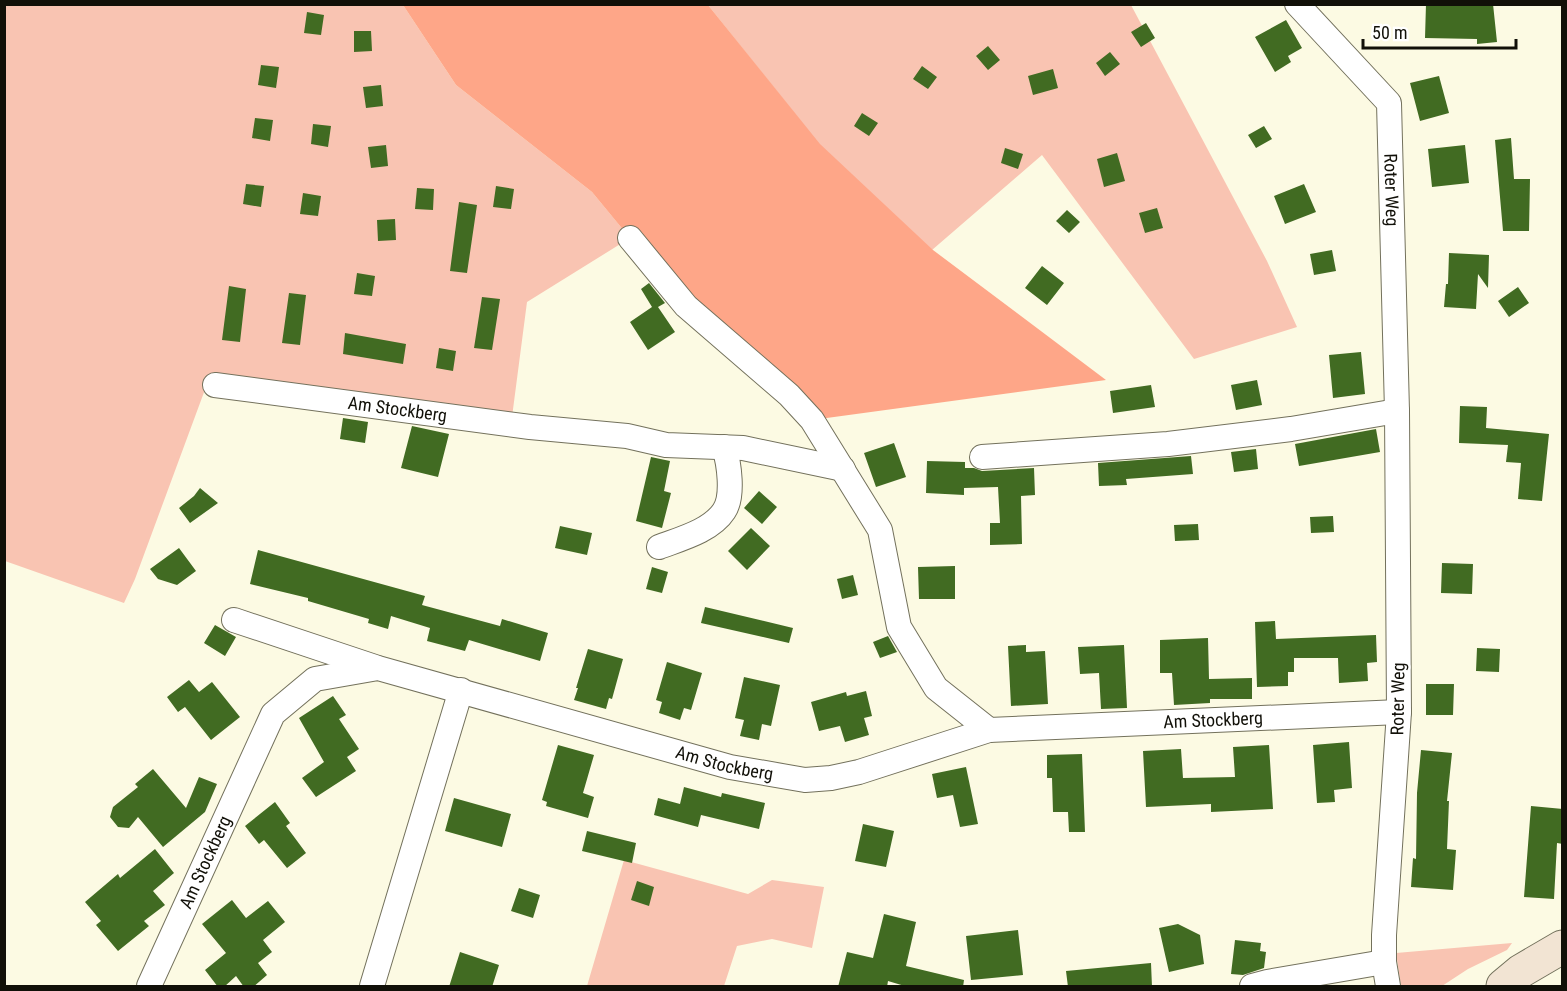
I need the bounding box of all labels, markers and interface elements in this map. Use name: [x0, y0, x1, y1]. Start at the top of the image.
scale bar: [1363, 12, 1516, 50]
text: 50 m: [1372, 22, 1407, 43]
street label: Roter Weg: [1380, 153, 1403, 226]
street label: Am Stockberg: [347, 392, 448, 426]
street label: Roter Weg: [1386, 662, 1409, 736]
street label: Am Stockberg: [1163, 707, 1263, 732]
street label: Am Stockberg: [673, 741, 775, 784]
street label: Am Stockberg: [175, 812, 235, 912]

